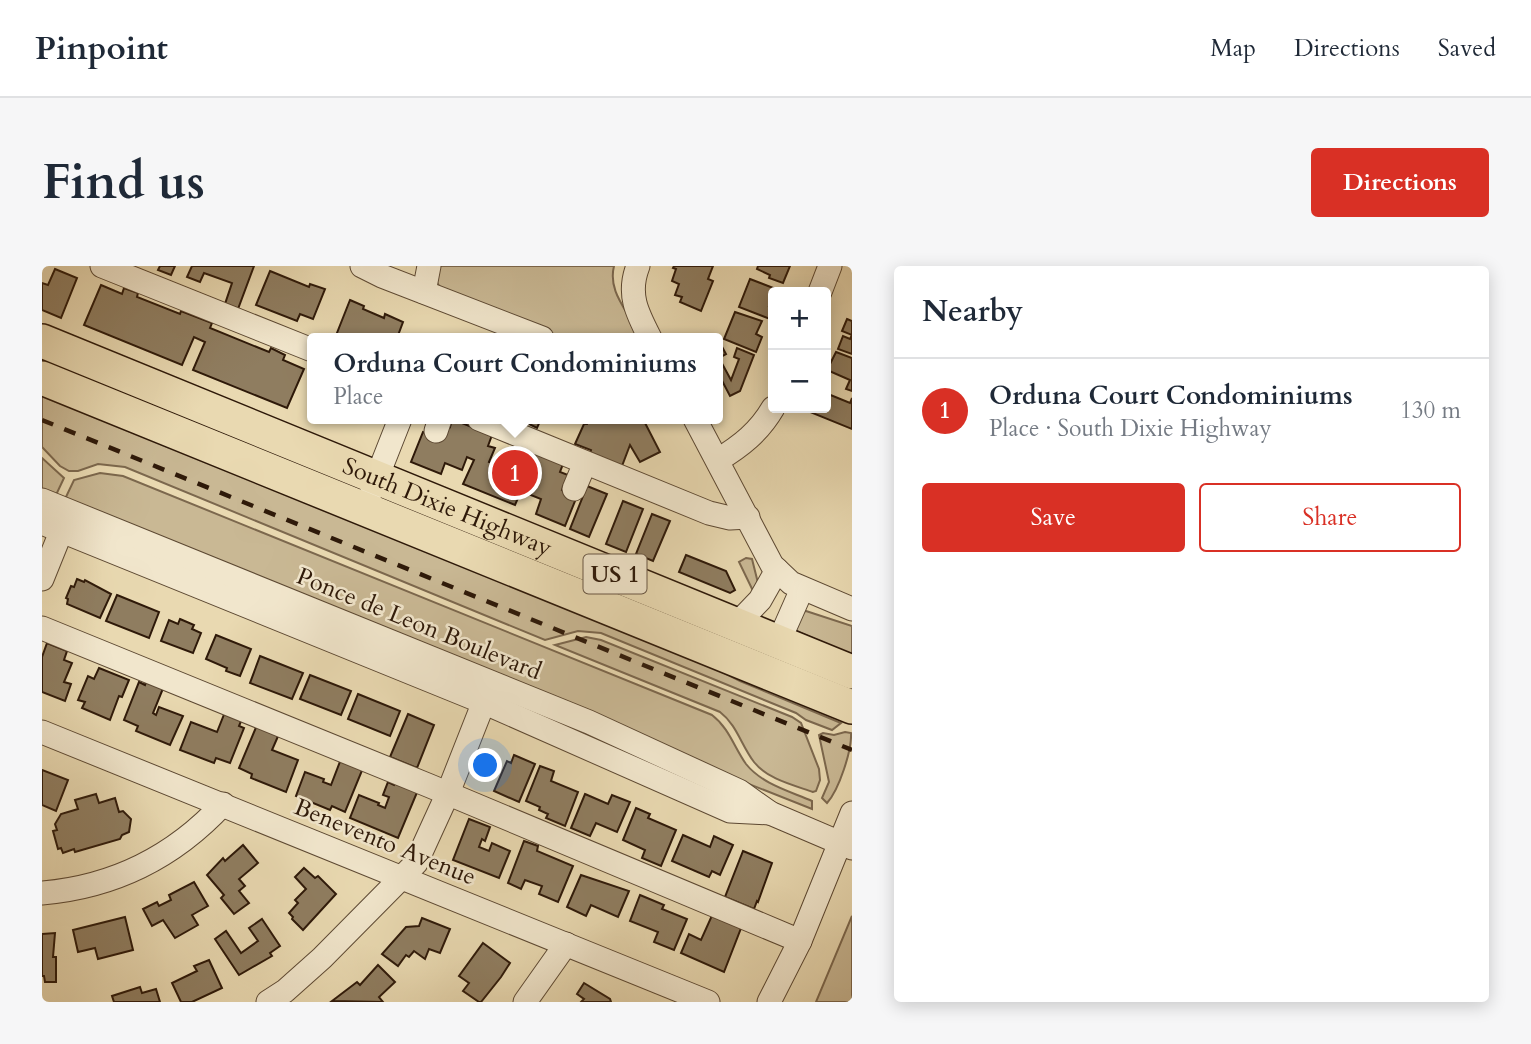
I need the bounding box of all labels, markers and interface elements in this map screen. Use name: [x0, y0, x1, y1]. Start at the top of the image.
text: Pinpoint: [35, 26, 168, 71]
text: Map: [1210, 32, 1256, 65]
text: Directions: [1294, 32, 1400, 65]
text: Saved: [1438, 32, 1496, 65]
button: Directions: [1311, 148, 1489, 217]
text: Find us: [42, 149, 205, 216]
map controls: [768, 287, 831, 413]
button: +: [768, 287, 831, 350]
text: Nearby: [922, 291, 1023, 332]
popup: [307, 333, 723, 424]
text: Orduna Court Condominiums: [333, 346, 697, 381]
button: −: [768, 350, 831, 413]
text: Orduna Court Condominiums: [989, 378, 1353, 413]
text: Place: [333, 381, 384, 412]
text: 1: [939, 395, 951, 426]
text: 130 m: [1400, 395, 1461, 426]
text: Place · South Dixie Highway: [989, 413, 1272, 444]
pin: 1: [492, 447, 538, 499]
street label: South Dixie Highway: [338, 449, 557, 564]
button: Save: [922, 483, 1185, 552]
button: Share: [1199, 483, 1461, 552]
road number: US 1: [584, 554, 646, 594]
street label: Ponce de Leon Boulevard: [292, 560, 546, 688]
your location: [468, 748, 502, 782]
street label: Benevento Avenue: [289, 791, 481, 893]

